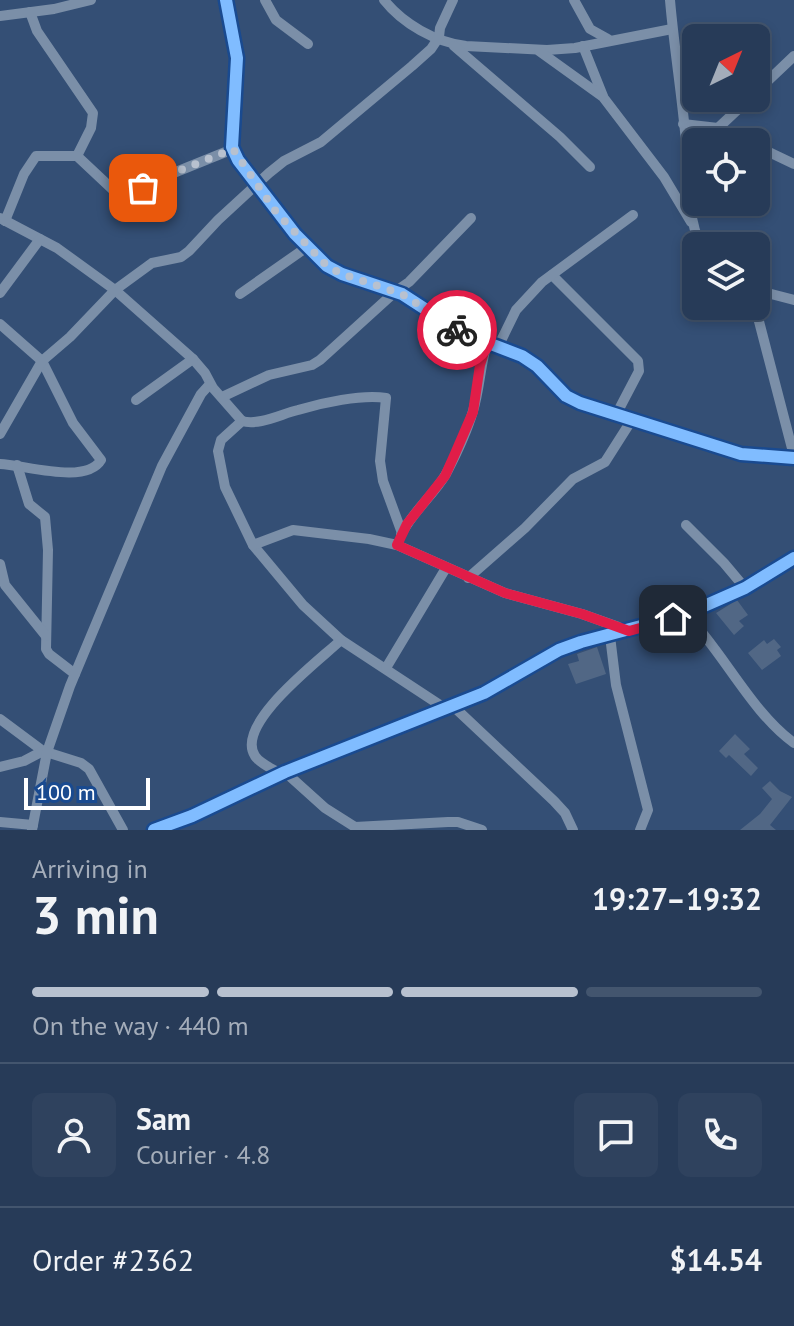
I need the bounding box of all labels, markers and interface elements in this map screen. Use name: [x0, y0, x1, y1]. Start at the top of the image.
north arrow: [682, 24, 770, 112]
map controls: [682, 24, 770, 320]
button: locate: [682, 128, 770, 216]
pin: [109, 154, 177, 222]
icon: bag: [121, 166, 165, 210]
button: layers: [682, 232, 770, 320]
courier: [417, 290, 497, 370]
icon: bike: [435, 308, 479, 352]
pin: [639, 585, 707, 653]
icon: home: [651, 597, 695, 641]
scale bar: [24, 774, 150, 810]
text: 100 m: [36, 778, 96, 806]
text: Arriving in: [32, 852, 148, 885]
text: 19:27–19:32: [592, 879, 762, 918]
text: 3 min: [32, 881, 159, 948]
text: On the way · 440 m: [32, 1009, 249, 1042]
button: person: [32, 1093, 116, 1177]
button: chat: [574, 1093, 658, 1177]
button: phone: [678, 1093, 762, 1177]
text: Sam: [136, 1099, 191, 1138]
text: Courier · 4.8: [136, 1138, 270, 1171]
text: Order #2362: [32, 1240, 194, 1279]
text: $14.54: [670, 1240, 762, 1279]

